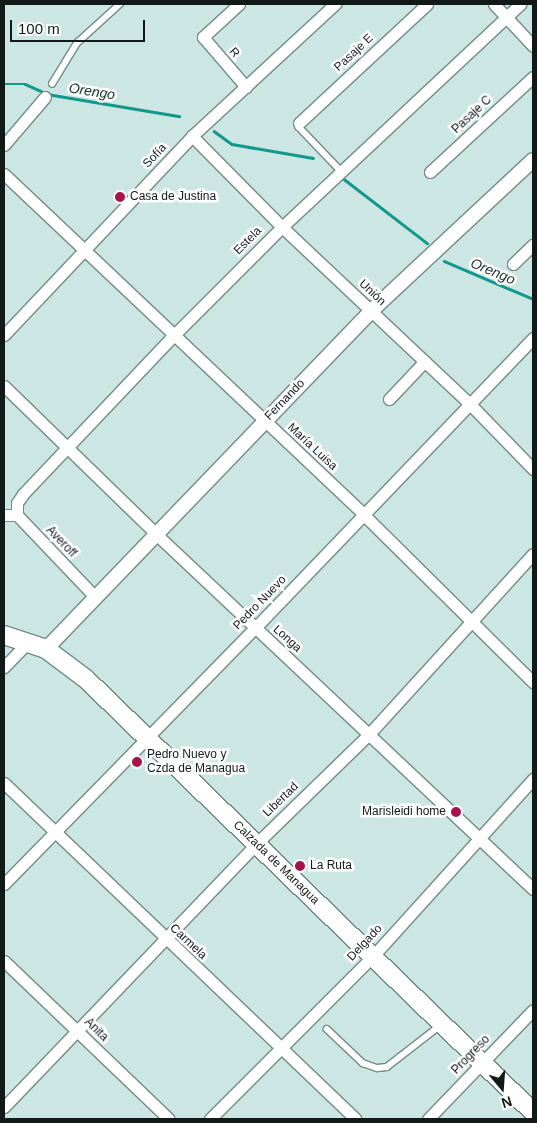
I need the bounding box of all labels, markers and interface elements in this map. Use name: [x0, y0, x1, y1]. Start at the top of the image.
scale bar: [12, 10, 148, 42]
text: 100 m: [18, 20, 60, 37]
street label: Pasaje E: [332, 31, 376, 75]
street label: R: [226, 45, 242, 61]
water label: Orengo: [68, 79, 116, 103]
street label: Pasaje C: [449, 93, 495, 137]
street label: Sofía: [140, 141, 170, 171]
place label: Casa de Justina: [130, 190, 216, 204]
marker: Casa de Justina: [114, 191, 126, 203]
street label: Estela: [231, 224, 265, 258]
water label: Orengo: [468, 254, 518, 288]
street label: Unión: [356, 277, 388, 309]
street label: Fernando: [262, 377, 308, 423]
street label: María Luisa: [284, 420, 340, 474]
street label: Averoff: [43, 523, 79, 561]
street label: Pedro Nuevo: [230, 573, 290, 633]
street label: Longa: [270, 622, 304, 656]
place label: Pedro Nuevo y Czda de Managua: [147, 748, 245, 776]
marker: Pedro Nuevo y Czda de Managua: [131, 756, 143, 768]
street label: Libertad: [260, 780, 302, 820]
place label: Marisleidi home: [362, 805, 446, 819]
marker: Marisleidi home: [450, 806, 462, 818]
street label: Calzada de Managua: [230, 818, 322, 908]
place label: La Ruta: [310, 859, 352, 873]
marker: La Ruta: [294, 860, 306, 872]
street label: Carmela: [167, 921, 209, 963]
street label: Delgado: [344, 922, 386, 964]
street label: Anita: [81, 1015, 111, 1045]
street label: Progreso: [449, 1032, 493, 1078]
north arrow: [477, 1063, 527, 1113]
text: N: [499, 1093, 514, 1111]

